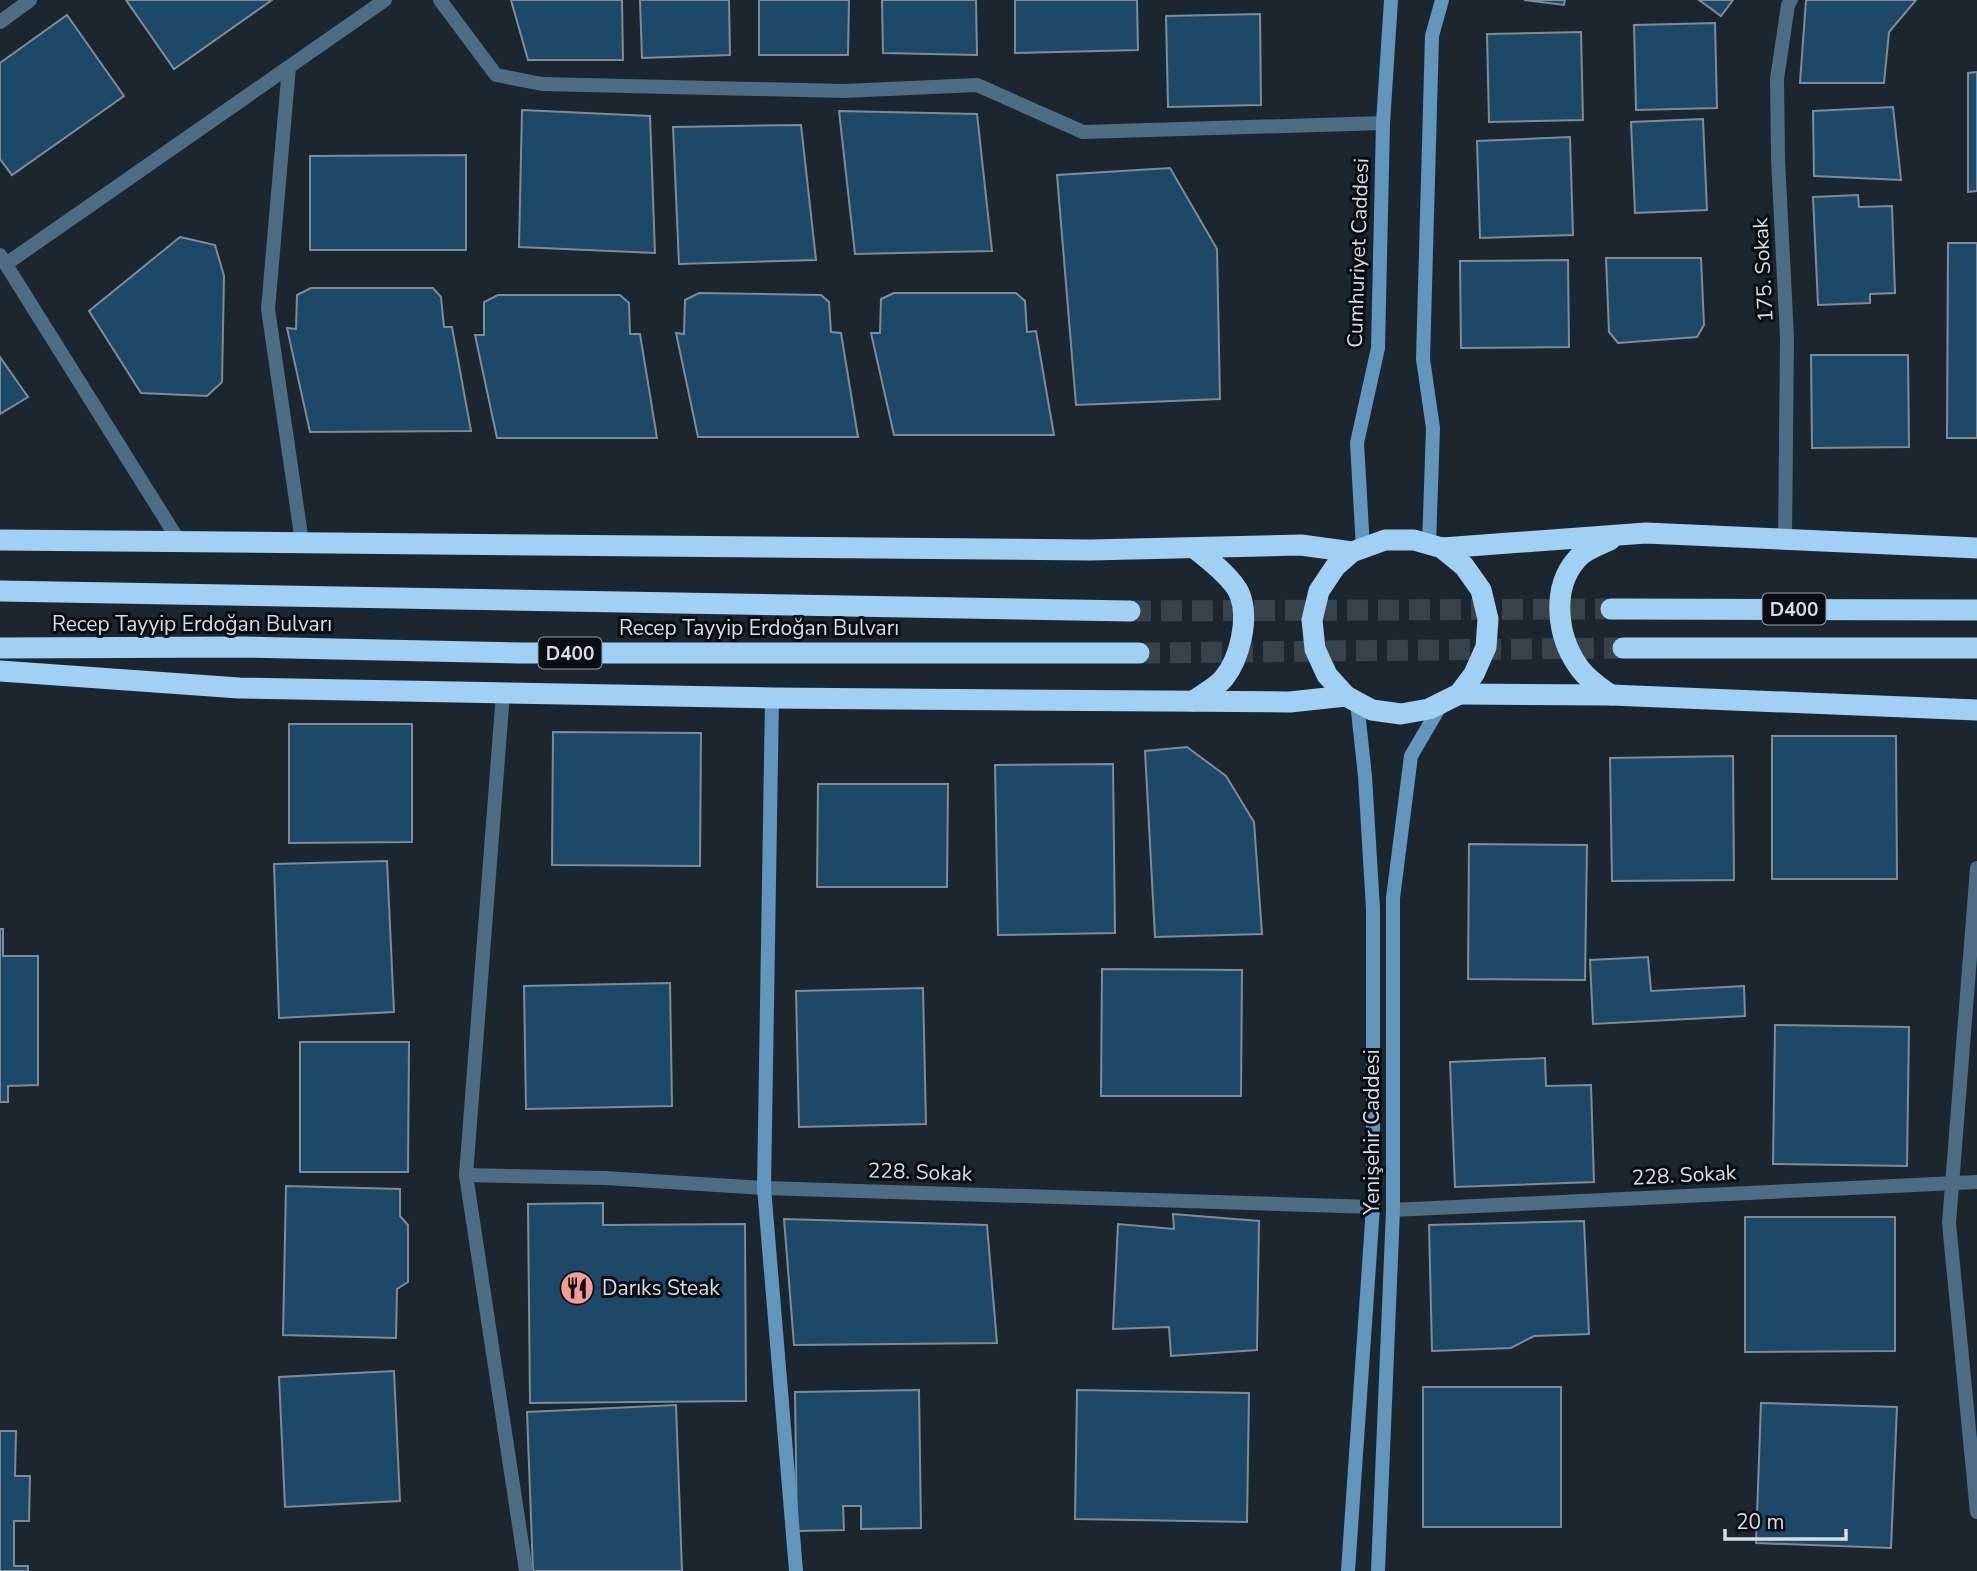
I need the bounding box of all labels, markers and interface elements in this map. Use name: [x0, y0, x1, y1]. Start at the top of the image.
street label: Cumhuriyet Caddesi: [1341, 158, 1375, 348]
street label: 175. Sokak: [1746, 217, 1780, 323]
road number: D400: [1762, 594, 1826, 624]
street label: Recep Tayyip Erdoğan Bulvarı: [52, 610, 332, 638]
street label: Recep Tayyip Erdoğan Bulvarı: [619, 614, 899, 642]
road number: D400: [538, 638, 602, 668]
street label: Yenişehir Caddesi: [1358, 1049, 1386, 1216]
street label: 228. Sokak: [867, 1156, 973, 1188]
street label: 228. Sokak: [1631, 1158, 1737, 1192]
restaurant icon: Darıks Steak: [558, 1269, 596, 1307]
place label: Darıks Steak: [602, 1274, 720, 1302]
scale bar: [1725, 1498, 1846, 1542]
text: 20 m: [1736, 1508, 1785, 1536]

